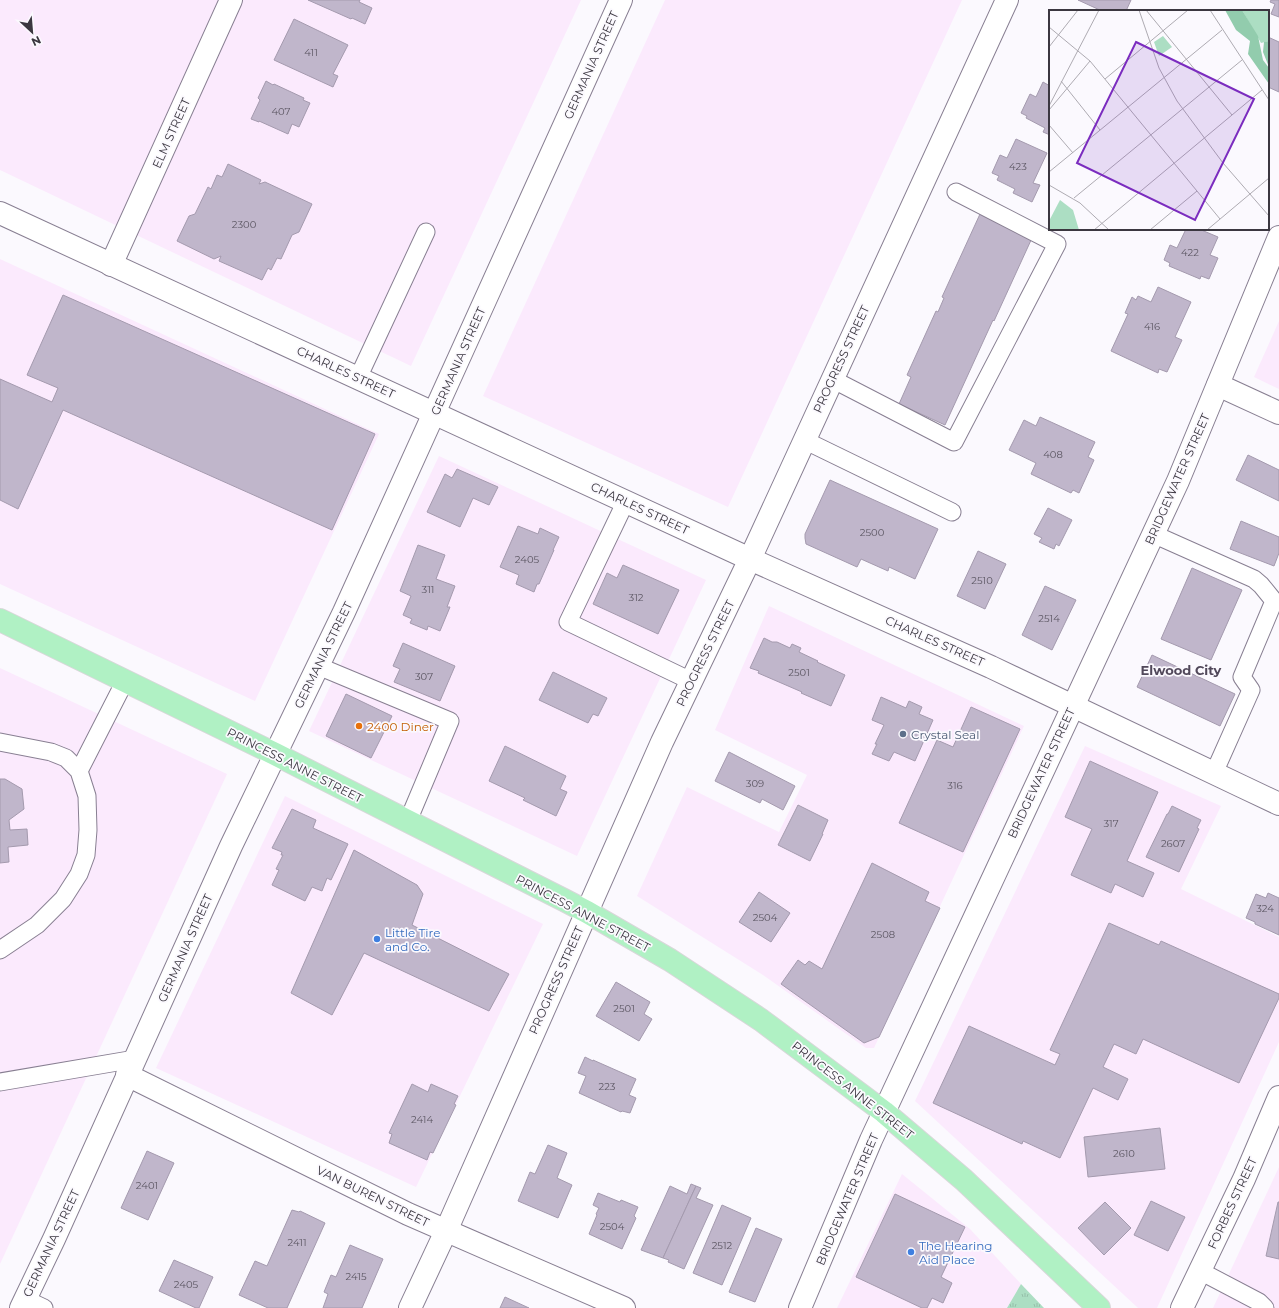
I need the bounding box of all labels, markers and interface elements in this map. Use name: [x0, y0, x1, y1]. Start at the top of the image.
street label: GERMANIA STREET: [560, 8, 622, 121]
inset map: [1049, 10, 1269, 230]
north arrow: [12, 12, 52, 52]
text: N: [29, 33, 43, 49]
house number: 411: [304, 46, 318, 59]
street label: ELM STREET: [149, 95, 193, 171]
house number: 407: [271, 105, 291, 118]
house number: 423: [1009, 160, 1027, 173]
house number: 2300: [232, 218, 257, 231]
house number: 422: [1181, 246, 1199, 259]
street label: PROGRESS STREET: [809, 303, 873, 415]
street label: GERMANIA STREET: [427, 304, 489, 417]
house number: 416: [1144, 320, 1160, 333]
street label: CHARLES STREET: [294, 343, 398, 401]
street label: BRIDGEWATER STREET: [1141, 411, 1213, 547]
house number: 408: [1043, 448, 1063, 461]
street label: CHARLES STREET: [588, 479, 692, 537]
house number: 2500: [860, 526, 885, 539]
house number: 2405: [515, 553, 540, 566]
house number: 2510: [971, 574, 993, 587]
house number: 311: [422, 583, 434, 596]
house number: 312: [629, 591, 644, 604]
street label: PROGRESS STREET: [673, 597, 737, 709]
street label: GERMANIA STREET: [291, 599, 355, 711]
street label: CHARLES STREET: [883, 612, 987, 670]
house number: 2514: [1038, 612, 1060, 625]
district label: Elwood City: [1141, 662, 1222, 678]
house number: 2501: [788, 666, 810, 679]
house number: 307: [415, 670, 433, 683]
street label: BRIDGEWATER STREET: [1004, 705, 1078, 841]
place label: 2400 Diner: [367, 719, 434, 734]
marker: 2400 Diner: [354, 721, 364, 731]
street label: PRINCESS ANNE STREET: [225, 724, 365, 806]
place label: Crystal Seal: [911, 727, 979, 742]
marker: Crystal Seal: [898, 729, 908, 739]
house number: 309: [746, 777, 764, 790]
house number: 316: [947, 779, 963, 792]
house number: 317: [1103, 817, 1119, 830]
house number: 2607: [1161, 837, 1185, 850]
street label: PRINCESS ANNE STREET: [513, 871, 653, 955]
street label: GERMANIA STREET: [154, 891, 216, 1004]
house number: 324: [1256, 902, 1274, 915]
house number: 2504: [753, 911, 778, 924]
street label: PROGRESS STREET: [525, 923, 587, 1036]
place label: Little Tire and Co.: [385, 925, 440, 954]
house number: 2508: [871, 928, 895, 941]
marker: Little Tire and Co.: [372, 934, 382, 944]
house number: 2501: [613, 1002, 635, 1015]
street label: PRINCESS ANNE STREET: [789, 1038, 917, 1142]
house number: 223: [599, 1080, 616, 1093]
house number: 2414: [411, 1113, 433, 1126]
street label: BRIDGEWATER STREET: [812, 1131, 882, 1267]
house number: 2610: [1113, 1147, 1135, 1160]
street label: FORBES STREET: [1204, 1155, 1260, 1251]
street label: VAN BUREN STREET: [314, 1162, 432, 1230]
house number: 2401: [136, 1179, 158, 1192]
street label: GERMANIA STREET: [19, 1187, 83, 1299]
house number: 2504: [600, 1220, 625, 1233]
house number: 2411: [287, 1236, 307, 1249]
place label: The Hearing Aid Place: [919, 1238, 993, 1267]
house number: 2512: [712, 1239, 733, 1252]
marker: The Hearing Aid Place: [906, 1247, 916, 1257]
house number: 2415: [345, 1270, 367, 1283]
house number: 2405: [174, 1278, 199, 1291]

